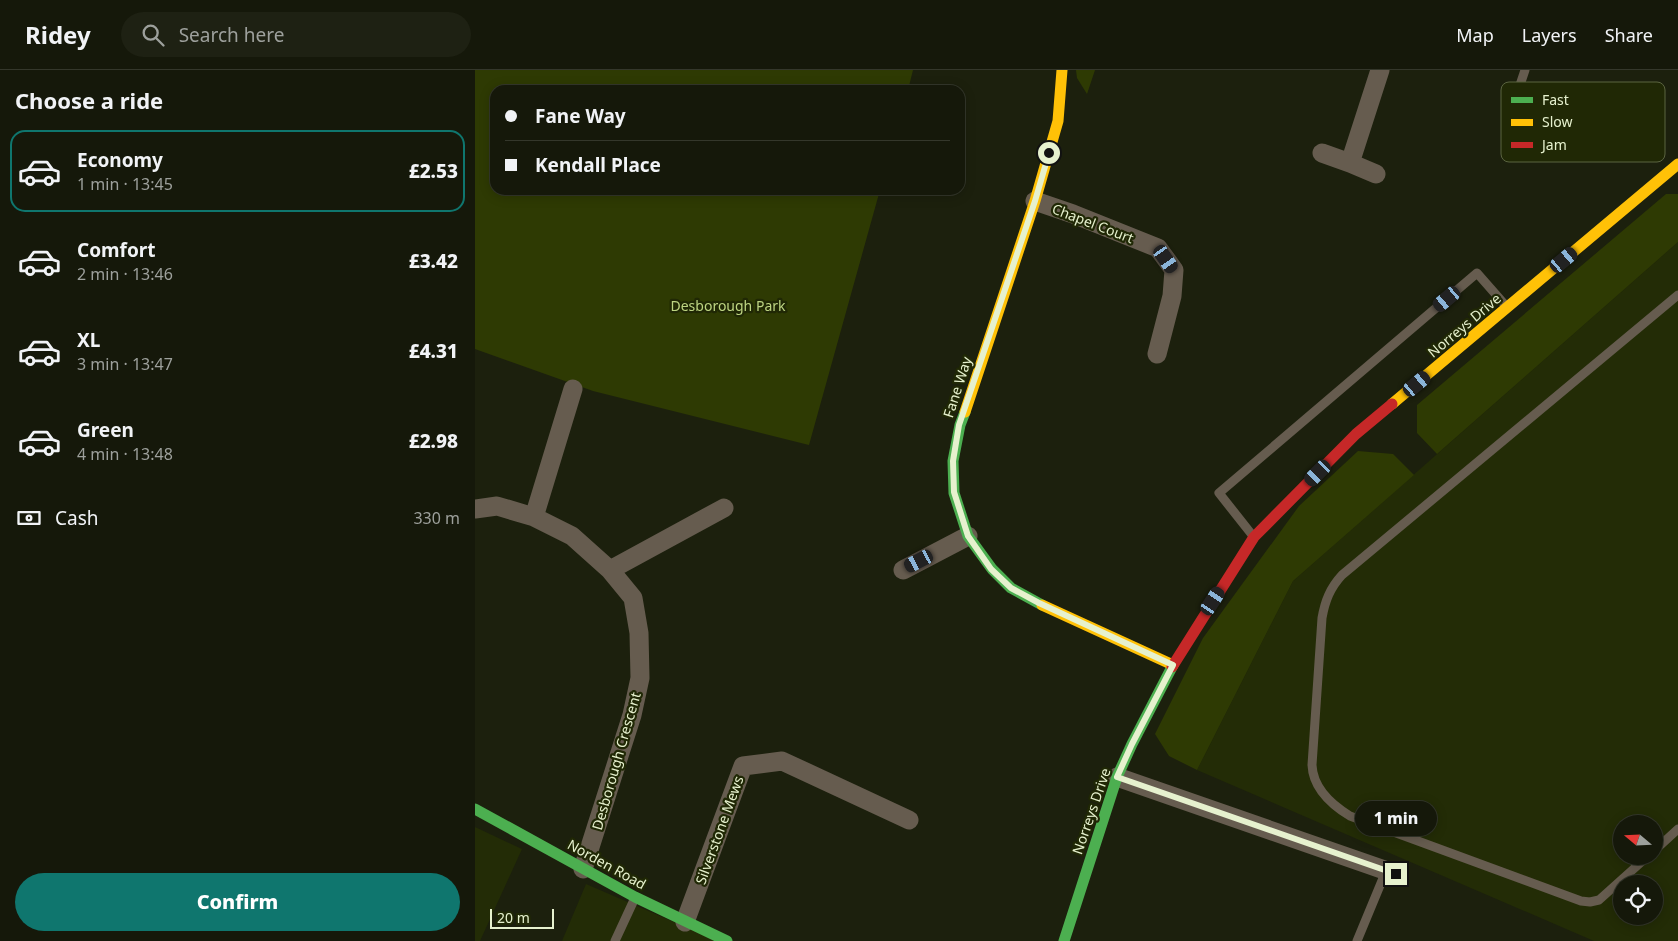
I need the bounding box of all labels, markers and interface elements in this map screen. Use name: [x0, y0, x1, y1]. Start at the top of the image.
search box: [121, 12, 471, 57]
text: Ridey: [25, 18, 91, 51]
icon: search: [139, 21, 167, 49]
text: Search here: [179, 22, 284, 48]
text: Map: [1456, 23, 1494, 47]
text: Layers: [1522, 23, 1577, 47]
text: Share: [1605, 23, 1653, 47]
legend: [1501, 82, 1665, 162]
text: Choose a ride: [15, 85, 163, 115]
text: Fast: [1542, 90, 1569, 109]
text: Fane Way: [535, 103, 626, 129]
text: Slow: [1542, 112, 1573, 131]
text: Jam: [1540, 135, 1567, 154]
route start: [1038, 142, 1060, 164]
text: Economy: [77, 147, 163, 173]
icon: car: [17, 149, 62, 194]
text: Kendall Place: [535, 152, 661, 178]
text: £2.53: [409, 158, 458, 184]
text: 1 min · 13:45: [77, 173, 173, 195]
street label: Chapel Court: [1049, 199, 1137, 247]
text: Comfort: [77, 237, 156, 263]
icon: car: [17, 239, 62, 284]
car: [1151, 242, 1180, 276]
car: [1547, 245, 1580, 275]
text: £3.42: [409, 248, 458, 274]
text: 2 min · 13:46: [77, 263, 173, 285]
car: [1430, 284, 1463, 314]
street label: Norreys Drive: [1423, 289, 1505, 361]
park label: Desborough Park: [670, 296, 786, 315]
text: XL: [77, 327, 100, 353]
icon: car: [17, 329, 62, 374]
text: £4.31: [409, 338, 458, 364]
text: 3 min · 13:47: [77, 353, 173, 375]
street label: Fane Way: [938, 353, 976, 420]
car: [1400, 369, 1433, 399]
text: Green: [77, 417, 134, 443]
icon: car: [17, 419, 62, 464]
text: £2.98: [409, 428, 458, 454]
text: 4 min · 13:48: [77, 443, 173, 465]
car: [1302, 457, 1333, 489]
icon: cash: [15, 504, 43, 532]
text: Cash: [55, 505, 99, 531]
text: 330 m: [413, 507, 460, 529]
car: [902, 548, 935, 574]
car: [1198, 584, 1227, 618]
street label: Desborough Crescent: [587, 690, 645, 832]
street label: Norreys Drive: [1067, 765, 1115, 857]
street label: Silverstone Mews: [691, 773, 748, 887]
callout: 1 min: [1355, 802, 1437, 836]
text: 1 min: [1374, 807, 1418, 829]
north arrow: [1613, 815, 1663, 865]
map controls: [1613, 815, 1663, 925]
street label: Norden Road: [564, 835, 650, 893]
route end: [1385, 863, 1407, 885]
button: Confirm: [15, 873, 460, 931]
button: locate: [1613, 875, 1663, 925]
scale bar: [490, 906, 554, 929]
text: 20 m: [497, 908, 530, 927]

